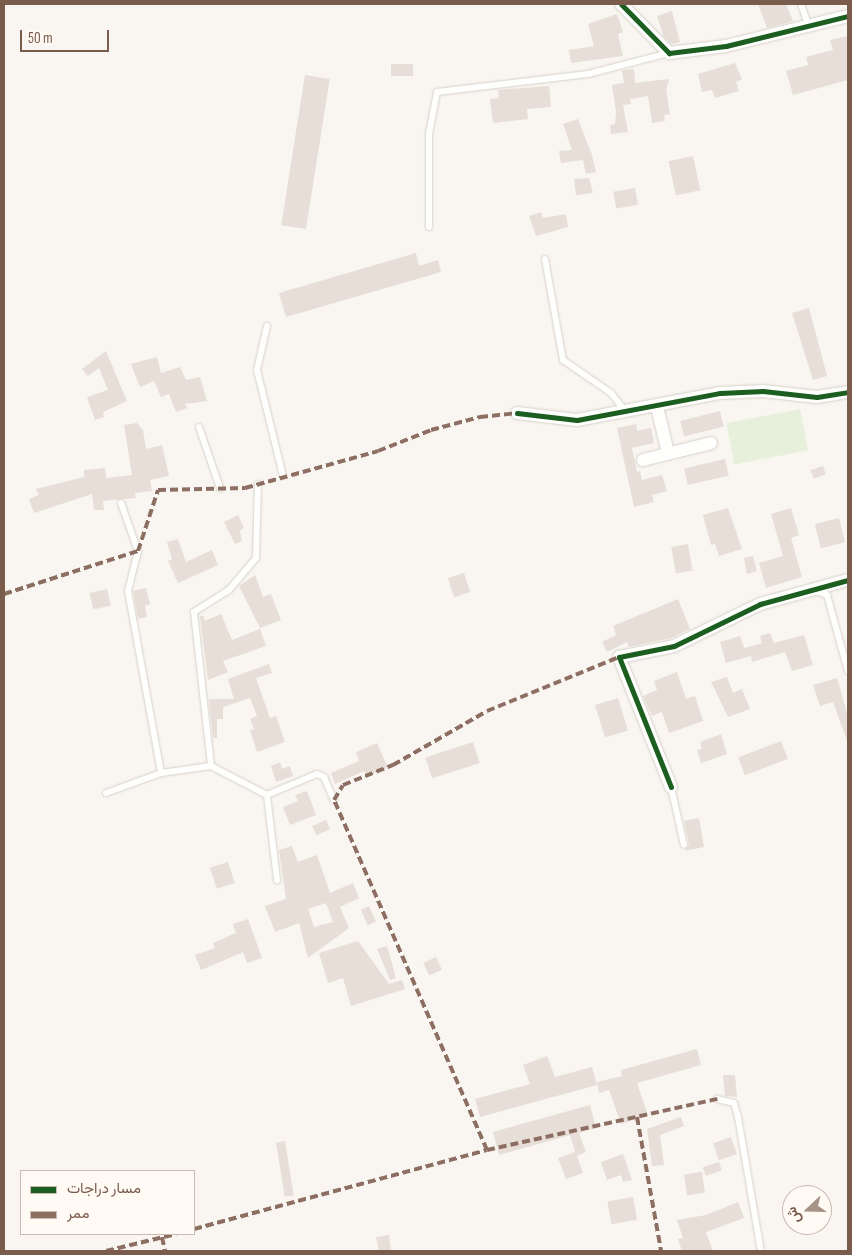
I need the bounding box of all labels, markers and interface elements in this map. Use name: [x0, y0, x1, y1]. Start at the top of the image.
scale bar: [22, 20, 111, 52]
text: 50 m: [28, 29, 53, 48]
legend: [20, 1170, 195, 1235]
text: مسار دراجات: [67, 1179, 141, 1198]
north arrow: [782, 1185, 832, 1235]
text: ممر: [67, 1204, 89, 1223]
text: ش: [783, 1204, 804, 1226]

